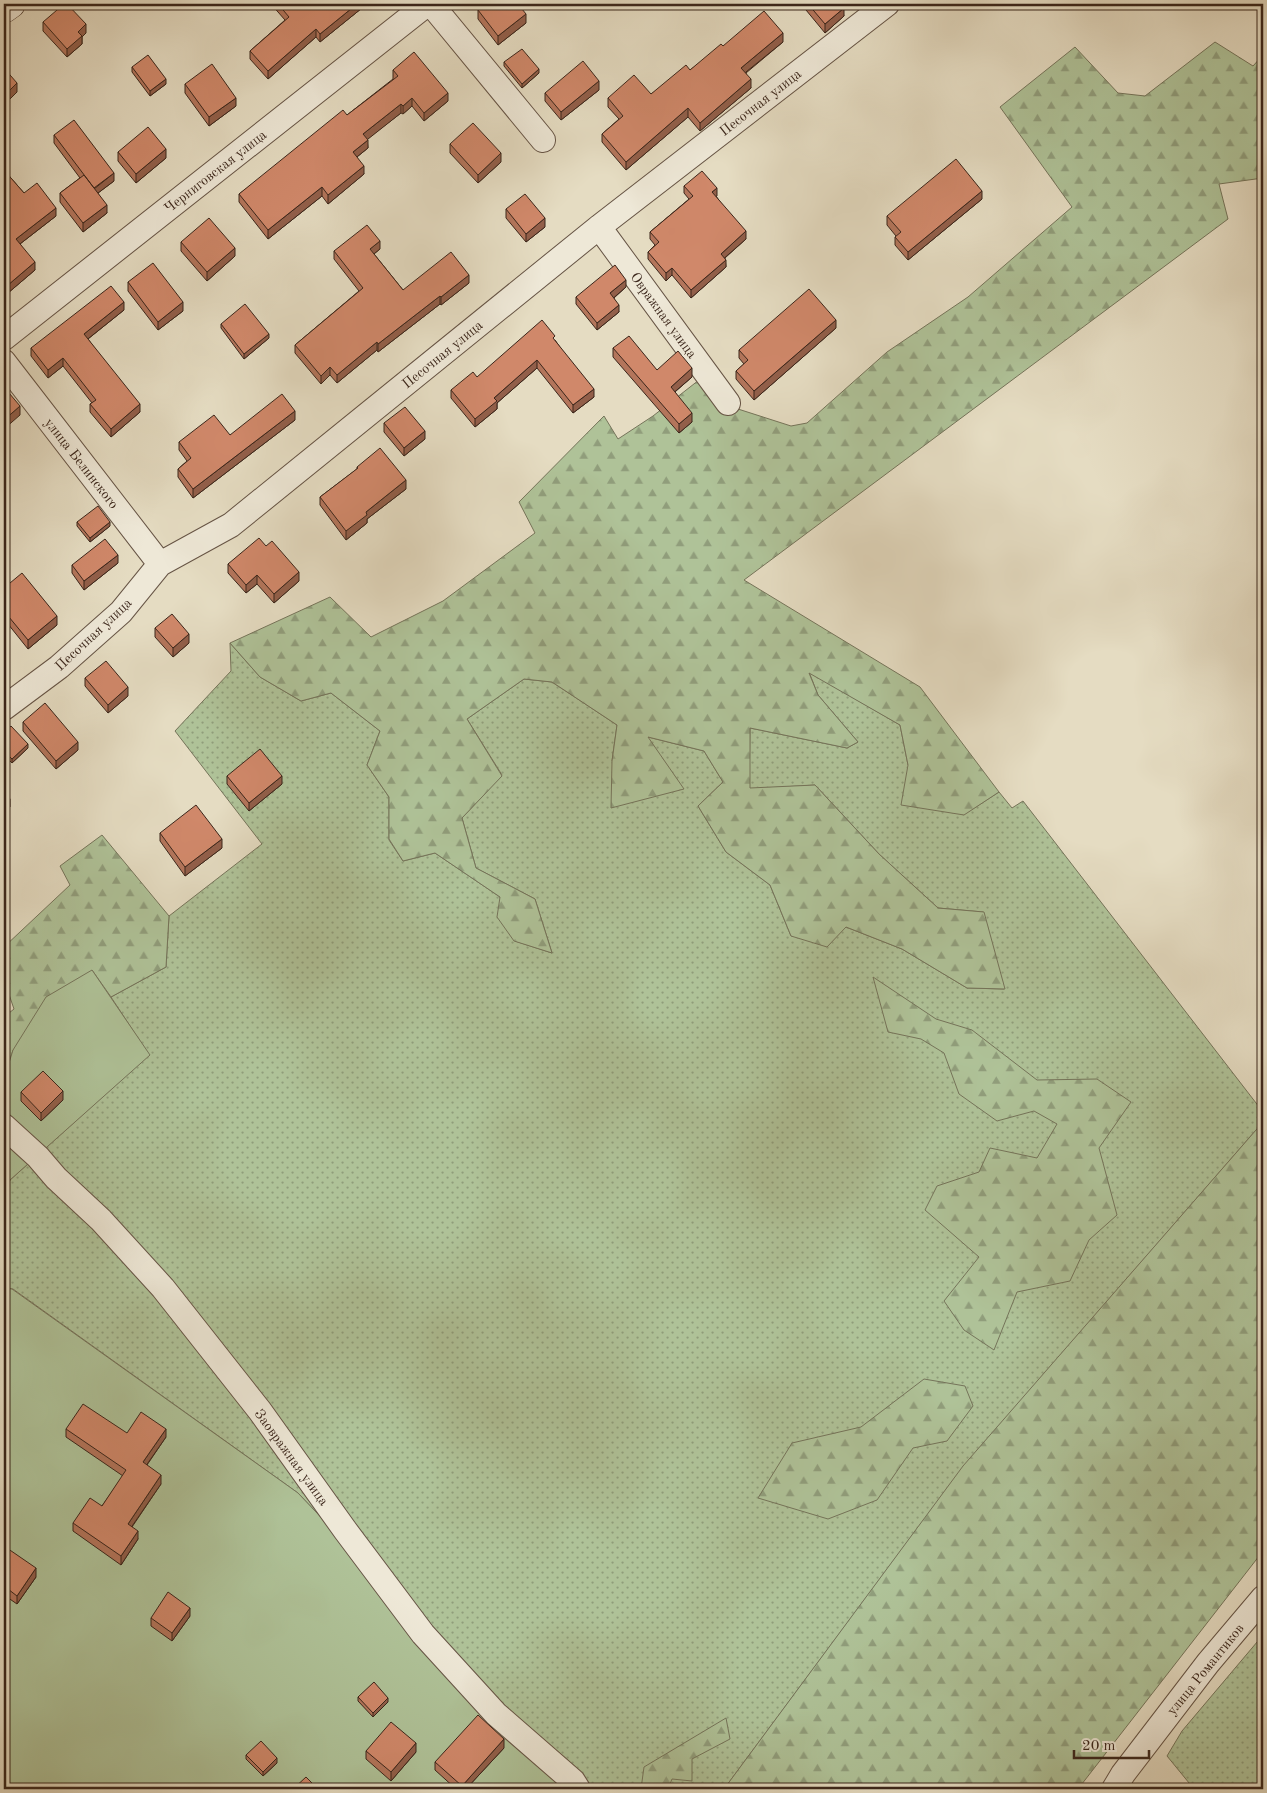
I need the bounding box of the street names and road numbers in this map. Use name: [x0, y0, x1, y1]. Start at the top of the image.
street label: Песочная улица: [717, 67, 804, 139]
street label: Черниговская улица: [162, 128, 269, 216]
street label: Овражная улица: [627, 270, 699, 361]
street label: Песочная улица: [400, 318, 486, 391]
street label: улица Белинского: [42, 416, 121, 512]
street label: Песочная улица: [53, 596, 135, 674]
street label: Заовражная улица: [252, 1407, 331, 1508]
street label: улица Романтиков: [1165, 1621, 1247, 1718]

